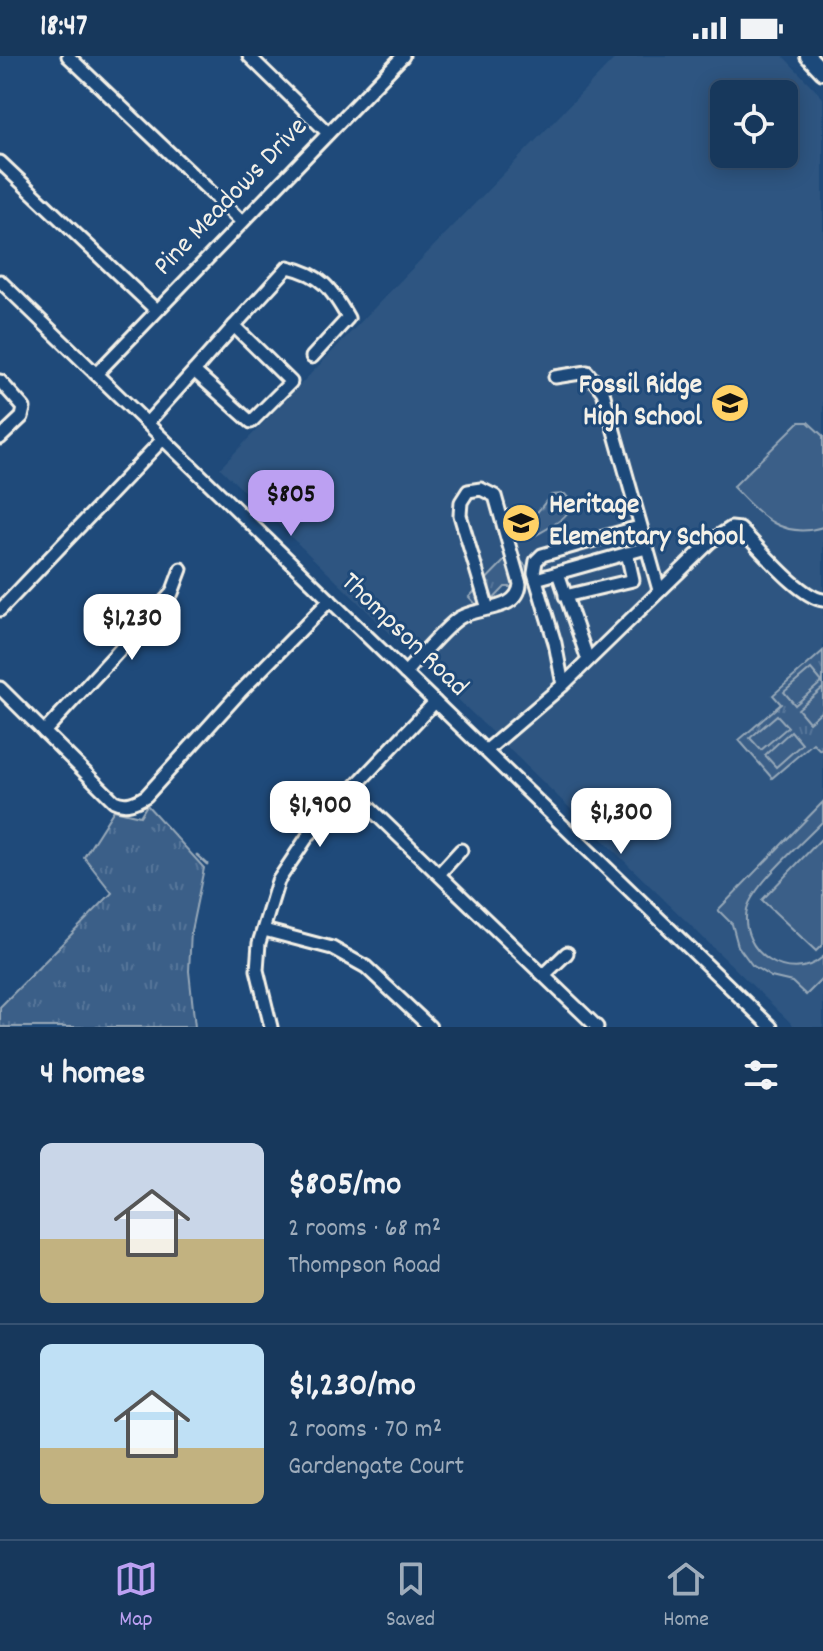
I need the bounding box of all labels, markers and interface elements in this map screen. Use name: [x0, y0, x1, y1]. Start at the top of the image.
text: 18:47: [40, 7, 88, 50]
map controls: [710, 80, 798, 168]
button: locate: [710, 80, 798, 168]
street label: Pine Meadows Drive: [146, 110, 318, 286]
place label: Fossil Ridge High School: [579, 367, 702, 439]
school or university icon: Fossil Ridge High School: [709, 382, 751, 424]
pin: $805: [244, 470, 338, 538]
text: $805: [266, 477, 316, 514]
place label: Heritage Elementary School: [549, 487, 745, 559]
school or university icon: Heritage Elementary School: [500, 502, 542, 544]
street label: Thompson Road: [330, 564, 476, 708]
pin: $1,230: [67, 594, 197, 662]
text: $1,230: [102, 601, 162, 638]
pin: $1,900: [255, 781, 385, 849]
text: $1,900: [288, 788, 352, 825]
pin: $1,300: [556, 788, 686, 856]
text: $1,300: [589, 795, 653, 832]
text: 4 homes: [40, 1051, 145, 1100]
icon: filters: [739, 1053, 783, 1097]
text: $805/mo: [288, 1162, 401, 1211]
icon: home: [104, 1175, 200, 1271]
text: 2 rooms · 68 m²: [288, 1211, 441, 1248]
text: Thompson Road: [288, 1248, 441, 1285]
text: $1,230/mo: [288, 1363, 416, 1412]
icon: home: [104, 1376, 200, 1472]
text: 2 rooms · 70 m²: [288, 1412, 442, 1449]
text: Gardengate Court: [288, 1449, 464, 1486]
tab: Map: [114, 1557, 158, 1636]
tab: Saved: [386, 1557, 435, 1636]
tab: Home: [663, 1557, 709, 1636]

